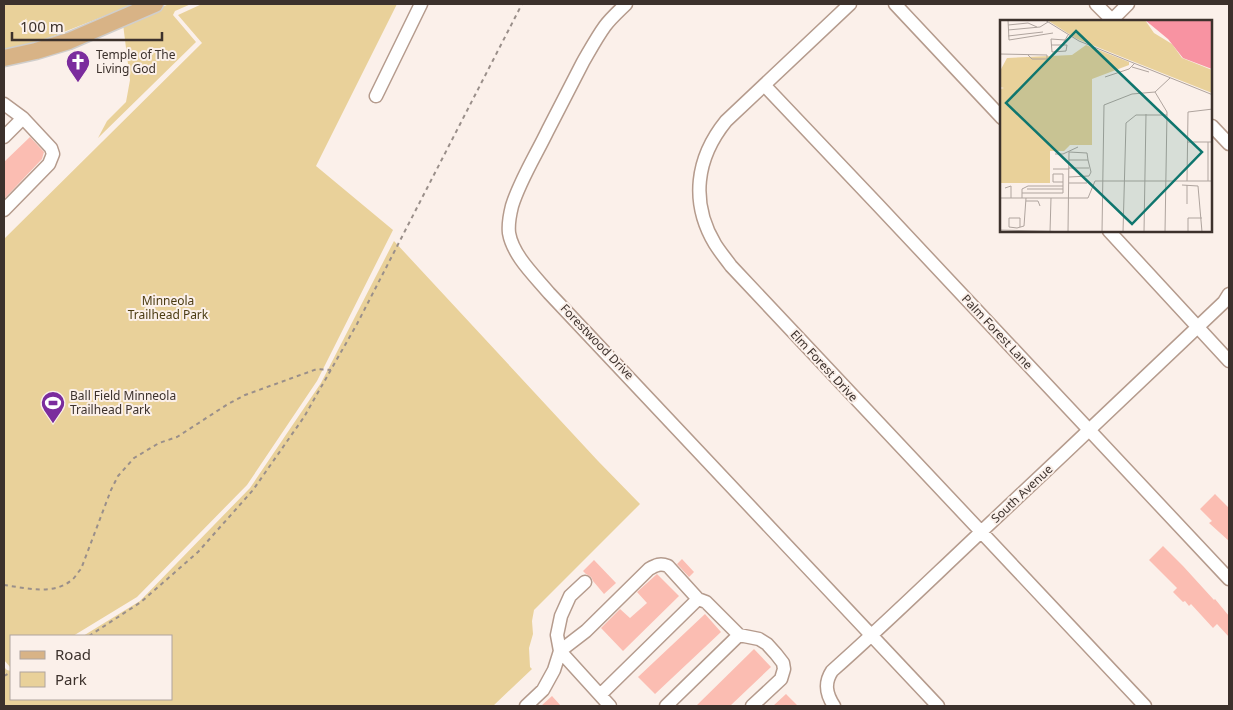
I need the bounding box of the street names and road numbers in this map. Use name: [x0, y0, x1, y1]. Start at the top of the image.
street label: Palm Forest Lane: [958, 290, 1037, 373]
street label: Forestwood Drive: [557, 300, 638, 383]
street label: Elm Forest Drive: [787, 326, 862, 405]
street label: South Avenue: [987, 461, 1056, 527]

